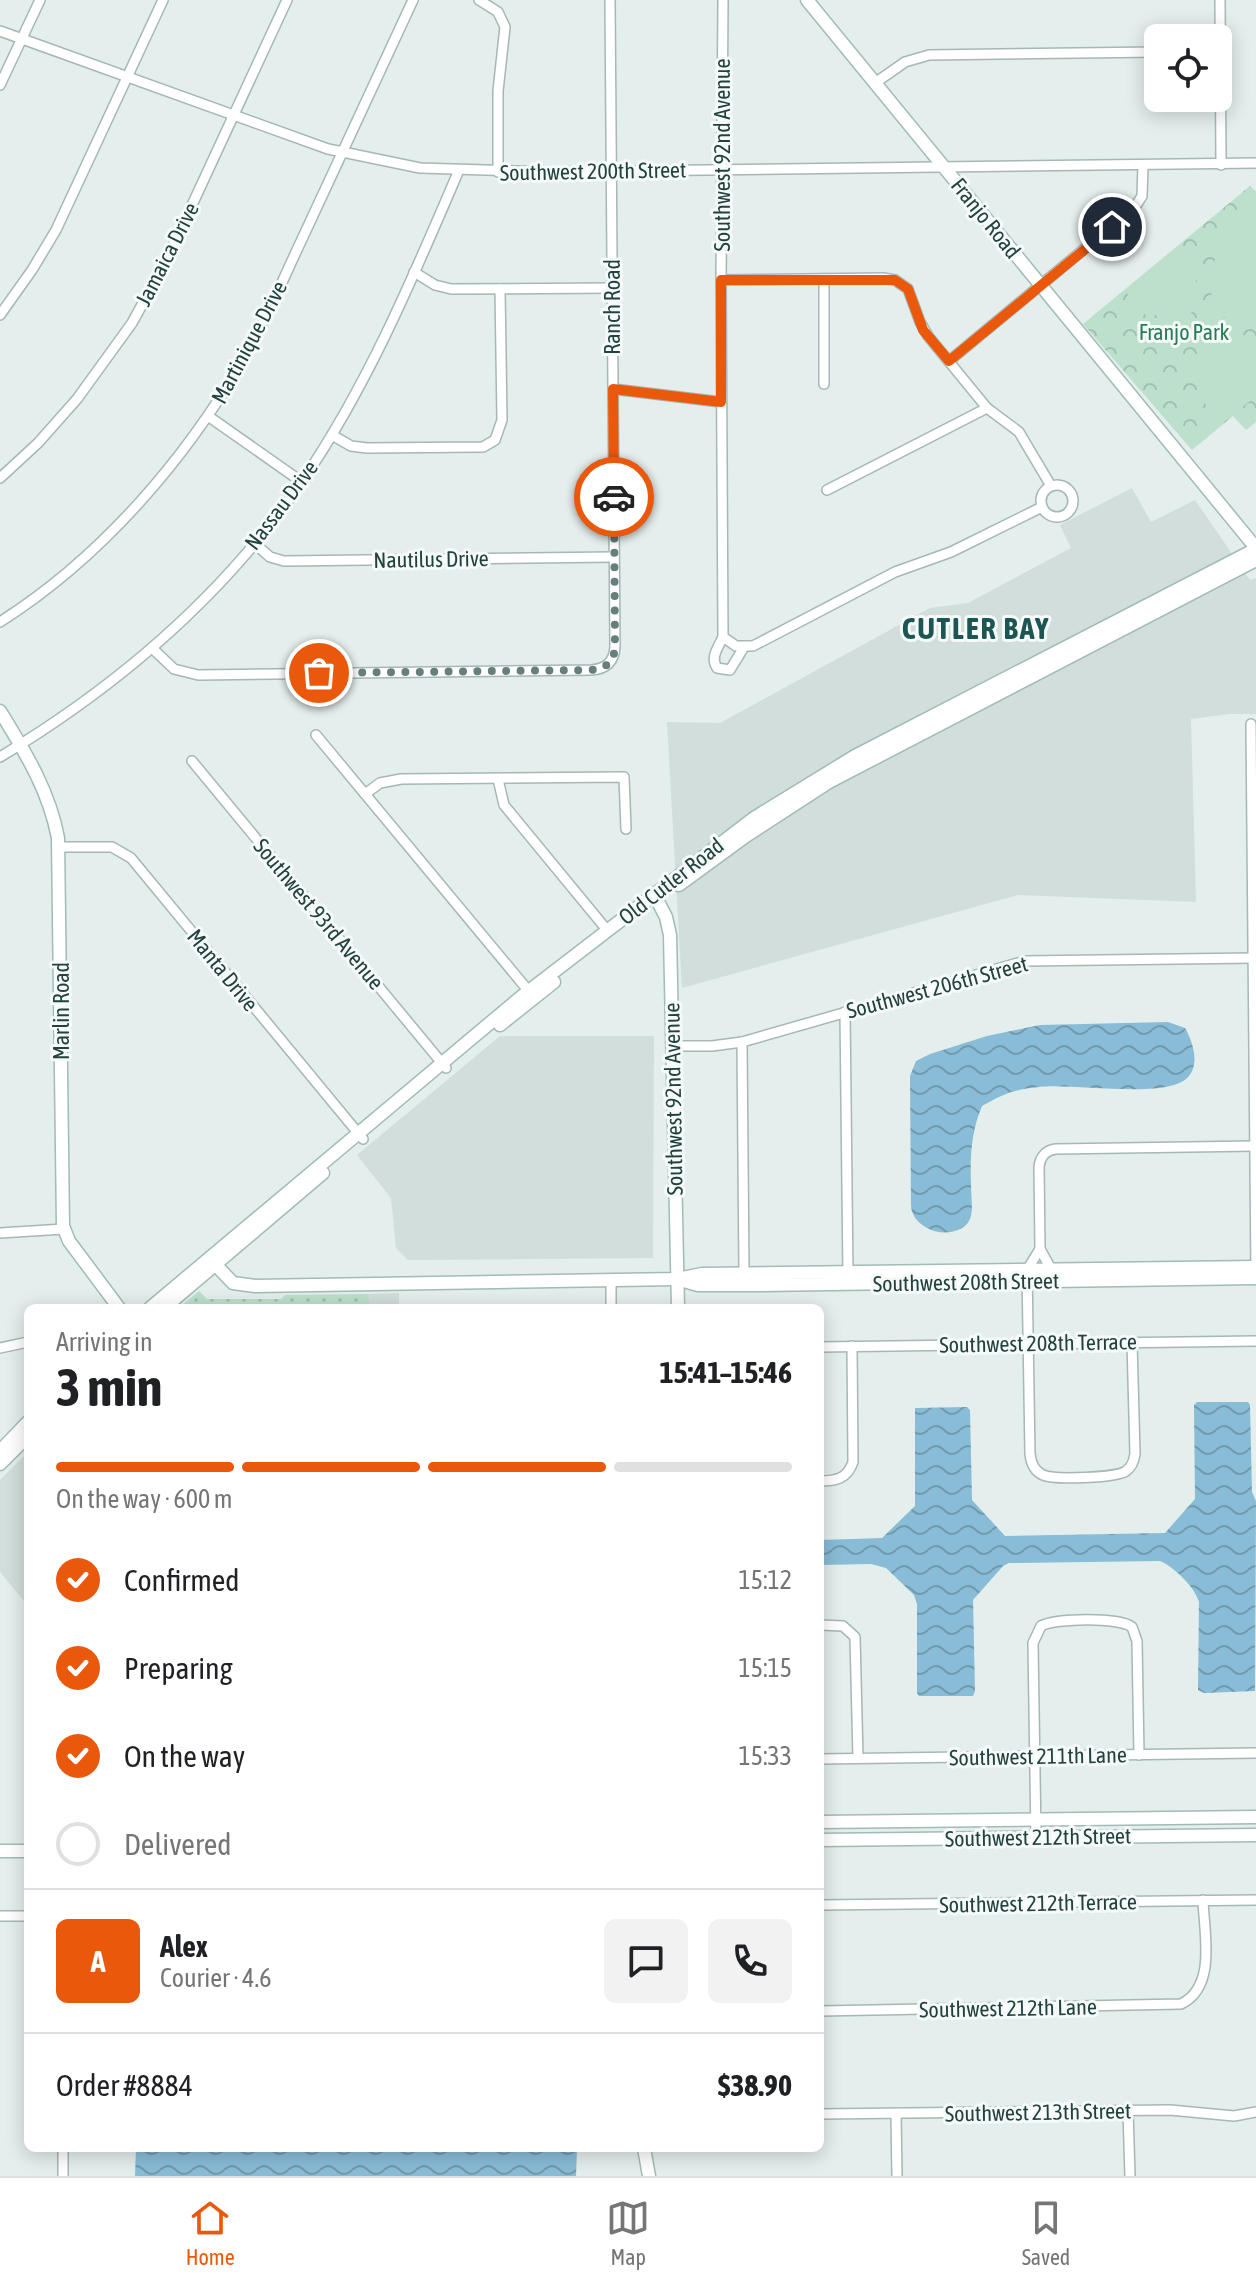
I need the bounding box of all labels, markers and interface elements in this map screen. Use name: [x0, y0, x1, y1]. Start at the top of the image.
map controls: [1144, 24, 1232, 112]
button: locate: [1144, 24, 1232, 112]
street label: Southwest 92nd Avenue: [709, 59, 735, 251]
street label: Southwest 200th Street: [500, 156, 686, 186]
street label: Franjo Road: [946, 173, 1026, 263]
pin: [1078, 193, 1146, 261]
street label: Jamaica Drive: [130, 198, 204, 310]
icon: home: [1090, 205, 1134, 249]
street label: Ranch Road: [599, 259, 625, 355]
street label: Martinique Drive: [206, 276, 292, 408]
park label: Franjo Park: [1139, 319, 1230, 345]
street label: Nassau Drive: [239, 455, 323, 555]
courier: [574, 457, 654, 537]
icon: car: [592, 475, 636, 519]
street label: Nautilus Drive: [373, 545, 489, 573]
district label: CUTLER BAY: [902, 611, 1050, 645]
pin: [285, 639, 353, 707]
icon: bag: [297, 651, 341, 695]
street label: Old Cutler Road: [613, 832, 729, 930]
street label: Southwest 93rd Avenue: [248, 833, 390, 995]
street label: Manta Drive: [182, 924, 264, 1016]
street label: Southwest 206th Street: [844, 950, 1030, 1024]
street label: Marlin Road: [48, 962, 74, 1060]
street label: Southwest 92nd Avenue: [658, 1002, 688, 1196]
street label: Southwest 208th Street: [873, 1267, 1059, 1297]
text: Arriving in: [56, 1327, 153, 1357]
street label: Southwest 208th Terrace: [939, 1328, 1137, 1358]
text: 15:41–15:46: [660, 1355, 792, 1389]
text: 3 min: [56, 1357, 162, 1417]
text: On the way · 600 m: [56, 1484, 233, 1514]
icon: check: [56, 1558, 100, 1602]
text: Confirmed: [124, 1563, 239, 1597]
text: 15:12: [738, 1565, 792, 1595]
icon: check: [56, 1646, 100, 1690]
text: Preparing: [124, 1651, 233, 1685]
text: 15:15: [738, 1653, 792, 1683]
icon: check: [56, 1734, 100, 1778]
text: On the way: [124, 1739, 245, 1773]
text: 15:33: [738, 1741, 792, 1771]
street label: Southwest 211th Lane: [949, 1741, 1127, 1771]
street label: Southwest 212th Street: [945, 1822, 1131, 1852]
text: Delivered: [124, 1827, 232, 1861]
street label: Southwest 212th Terrace: [939, 1888, 1137, 1918]
button: chat: [604, 1919, 688, 2003]
button: phone: [708, 1919, 792, 2003]
text: Alex: [160, 1929, 208, 1963]
text: A: [91, 1944, 105, 1978]
text: Courier · 4.6: [160, 1963, 271, 1993]
street label: Southwest 212th Lane: [919, 1993, 1097, 2023]
text: Order #8884: [56, 2068, 193, 2102]
text: $38.90: [718, 2068, 792, 2102]
street label: Southwest 213th Street: [945, 2097, 1131, 2127]
tab: Home: [186, 2196, 235, 2270]
tab: Map: [606, 2196, 650, 2270]
tab: Saved: [1022, 2196, 1070, 2270]

